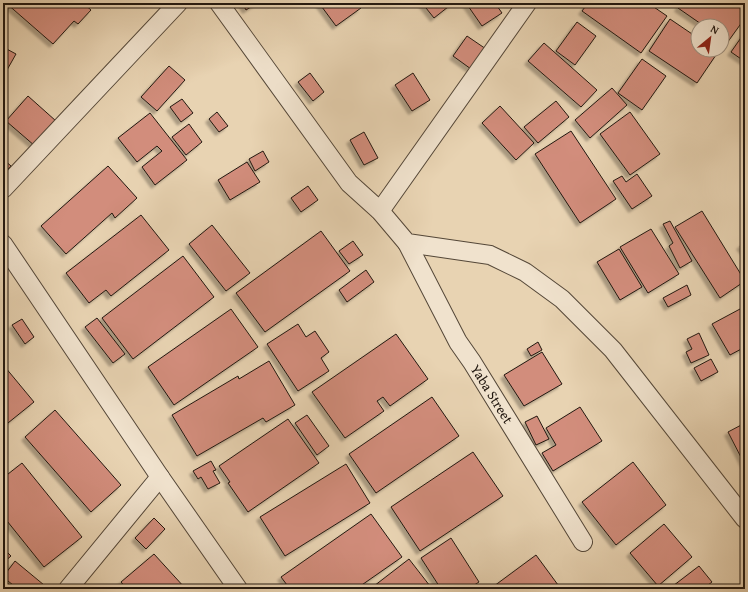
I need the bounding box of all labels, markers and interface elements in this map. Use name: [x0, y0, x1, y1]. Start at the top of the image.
north arrow: [690, 18, 730, 58]
text: N: [708, 20, 723, 38]
street label: Yaba Street: [466, 360, 518, 428]

